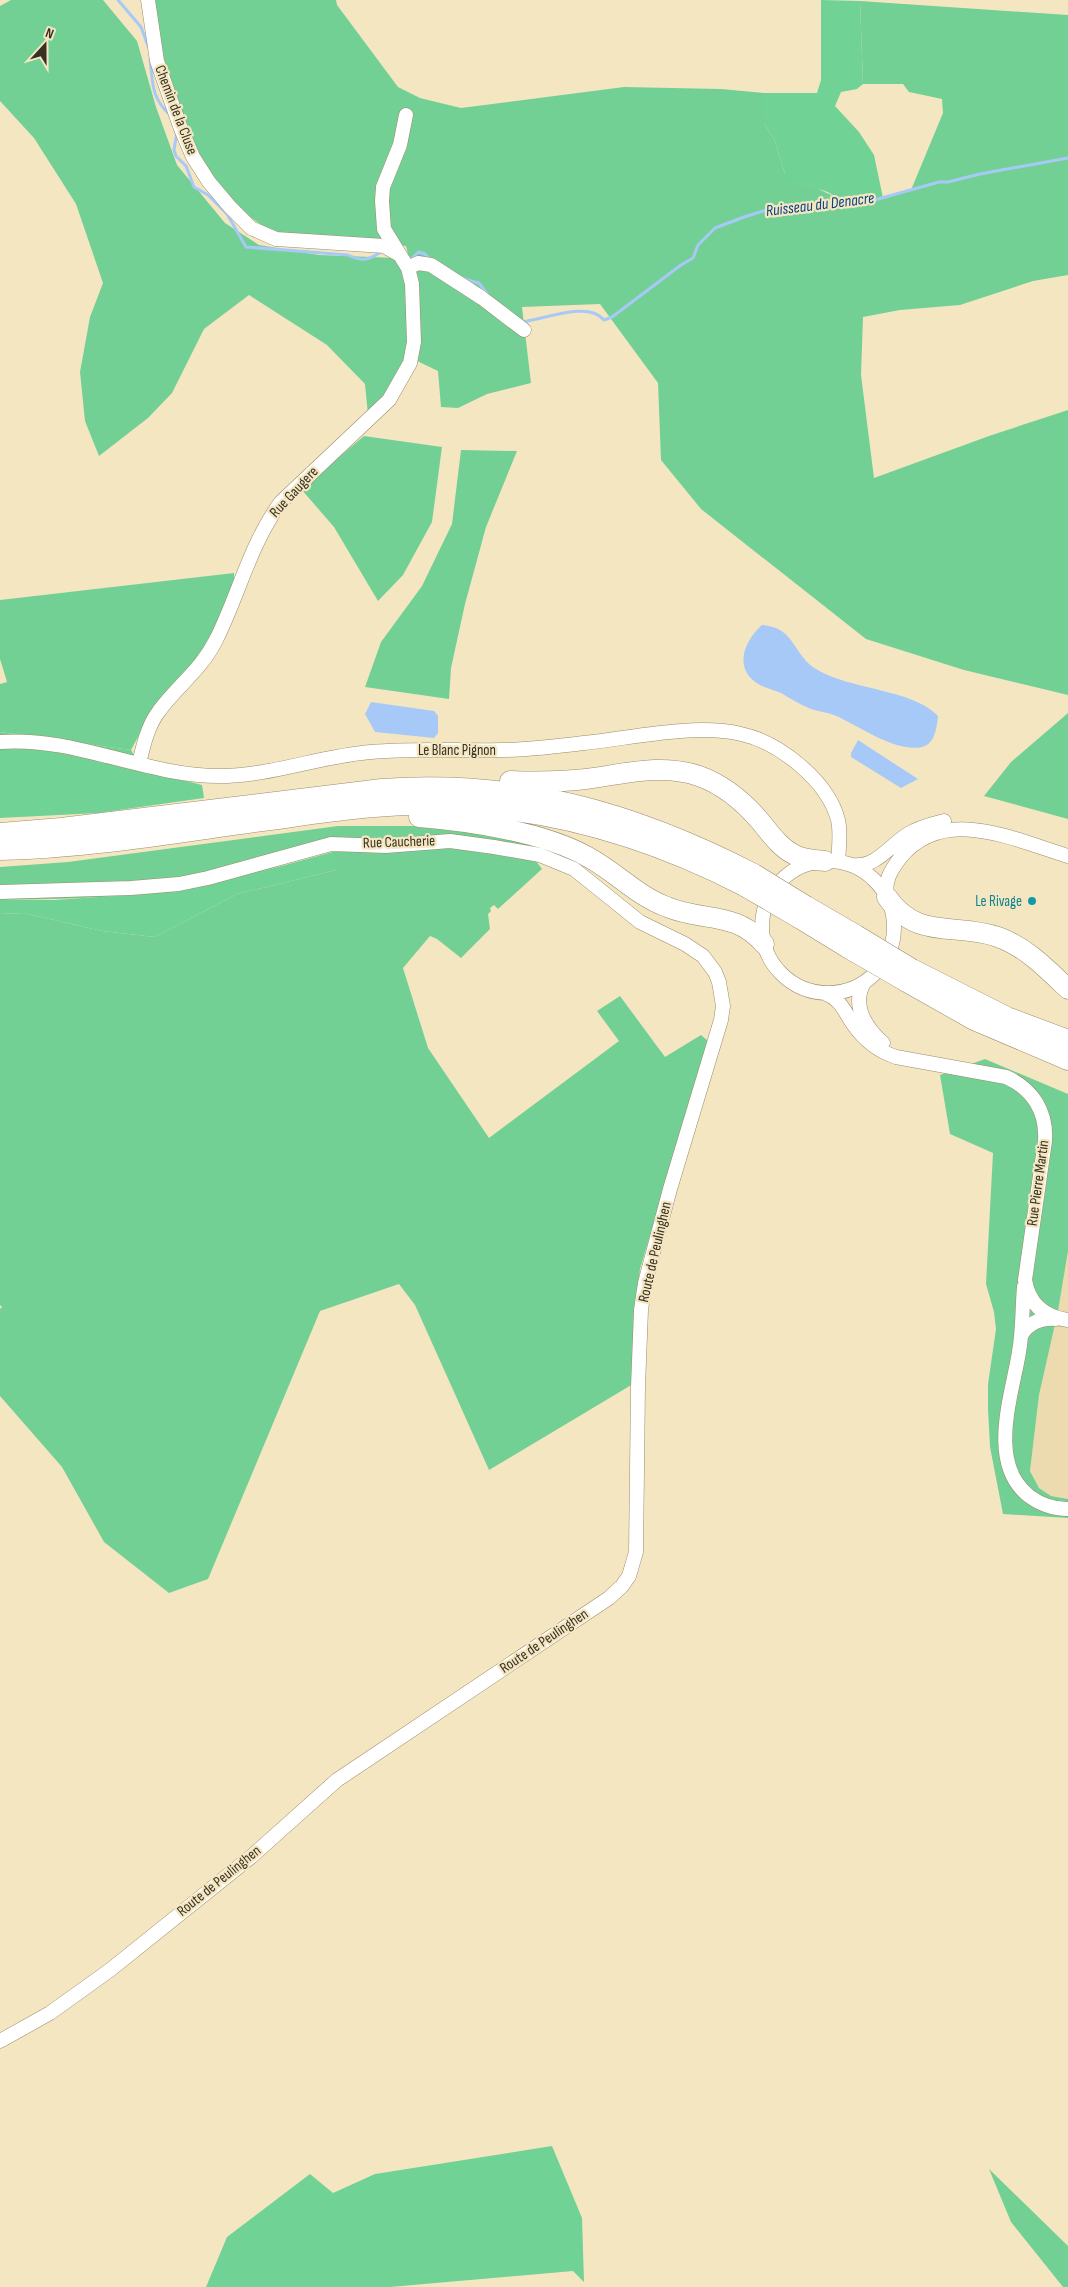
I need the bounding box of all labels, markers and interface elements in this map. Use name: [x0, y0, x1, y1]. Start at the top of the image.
north arrow: [20, 20, 70, 70]
text: N: [43, 24, 56, 43]
street label: Chemin de la Cluse: [150, 63, 202, 157]
water label: Ruisseau du Denacre: [765, 189, 875, 221]
street label: Rue Gaugere: [266, 462, 322, 522]
street label: Le Blanc Pignon: [418, 741, 496, 760]
street label: Rue Caucherie: [363, 831, 435, 853]
place label: Le Rivage: [975, 892, 1022, 911]
marker: Le Rivage: [1026, 895, 1038, 907]
street label: Rue Pierre Martin: [1023, 1139, 1053, 1227]
street label: Route de Peulinghen: [634, 1200, 676, 1304]
street label: Route de Peulinghen: [496, 1604, 592, 1678]
street label: Route de Peulinghen: [173, 1841, 265, 1921]

